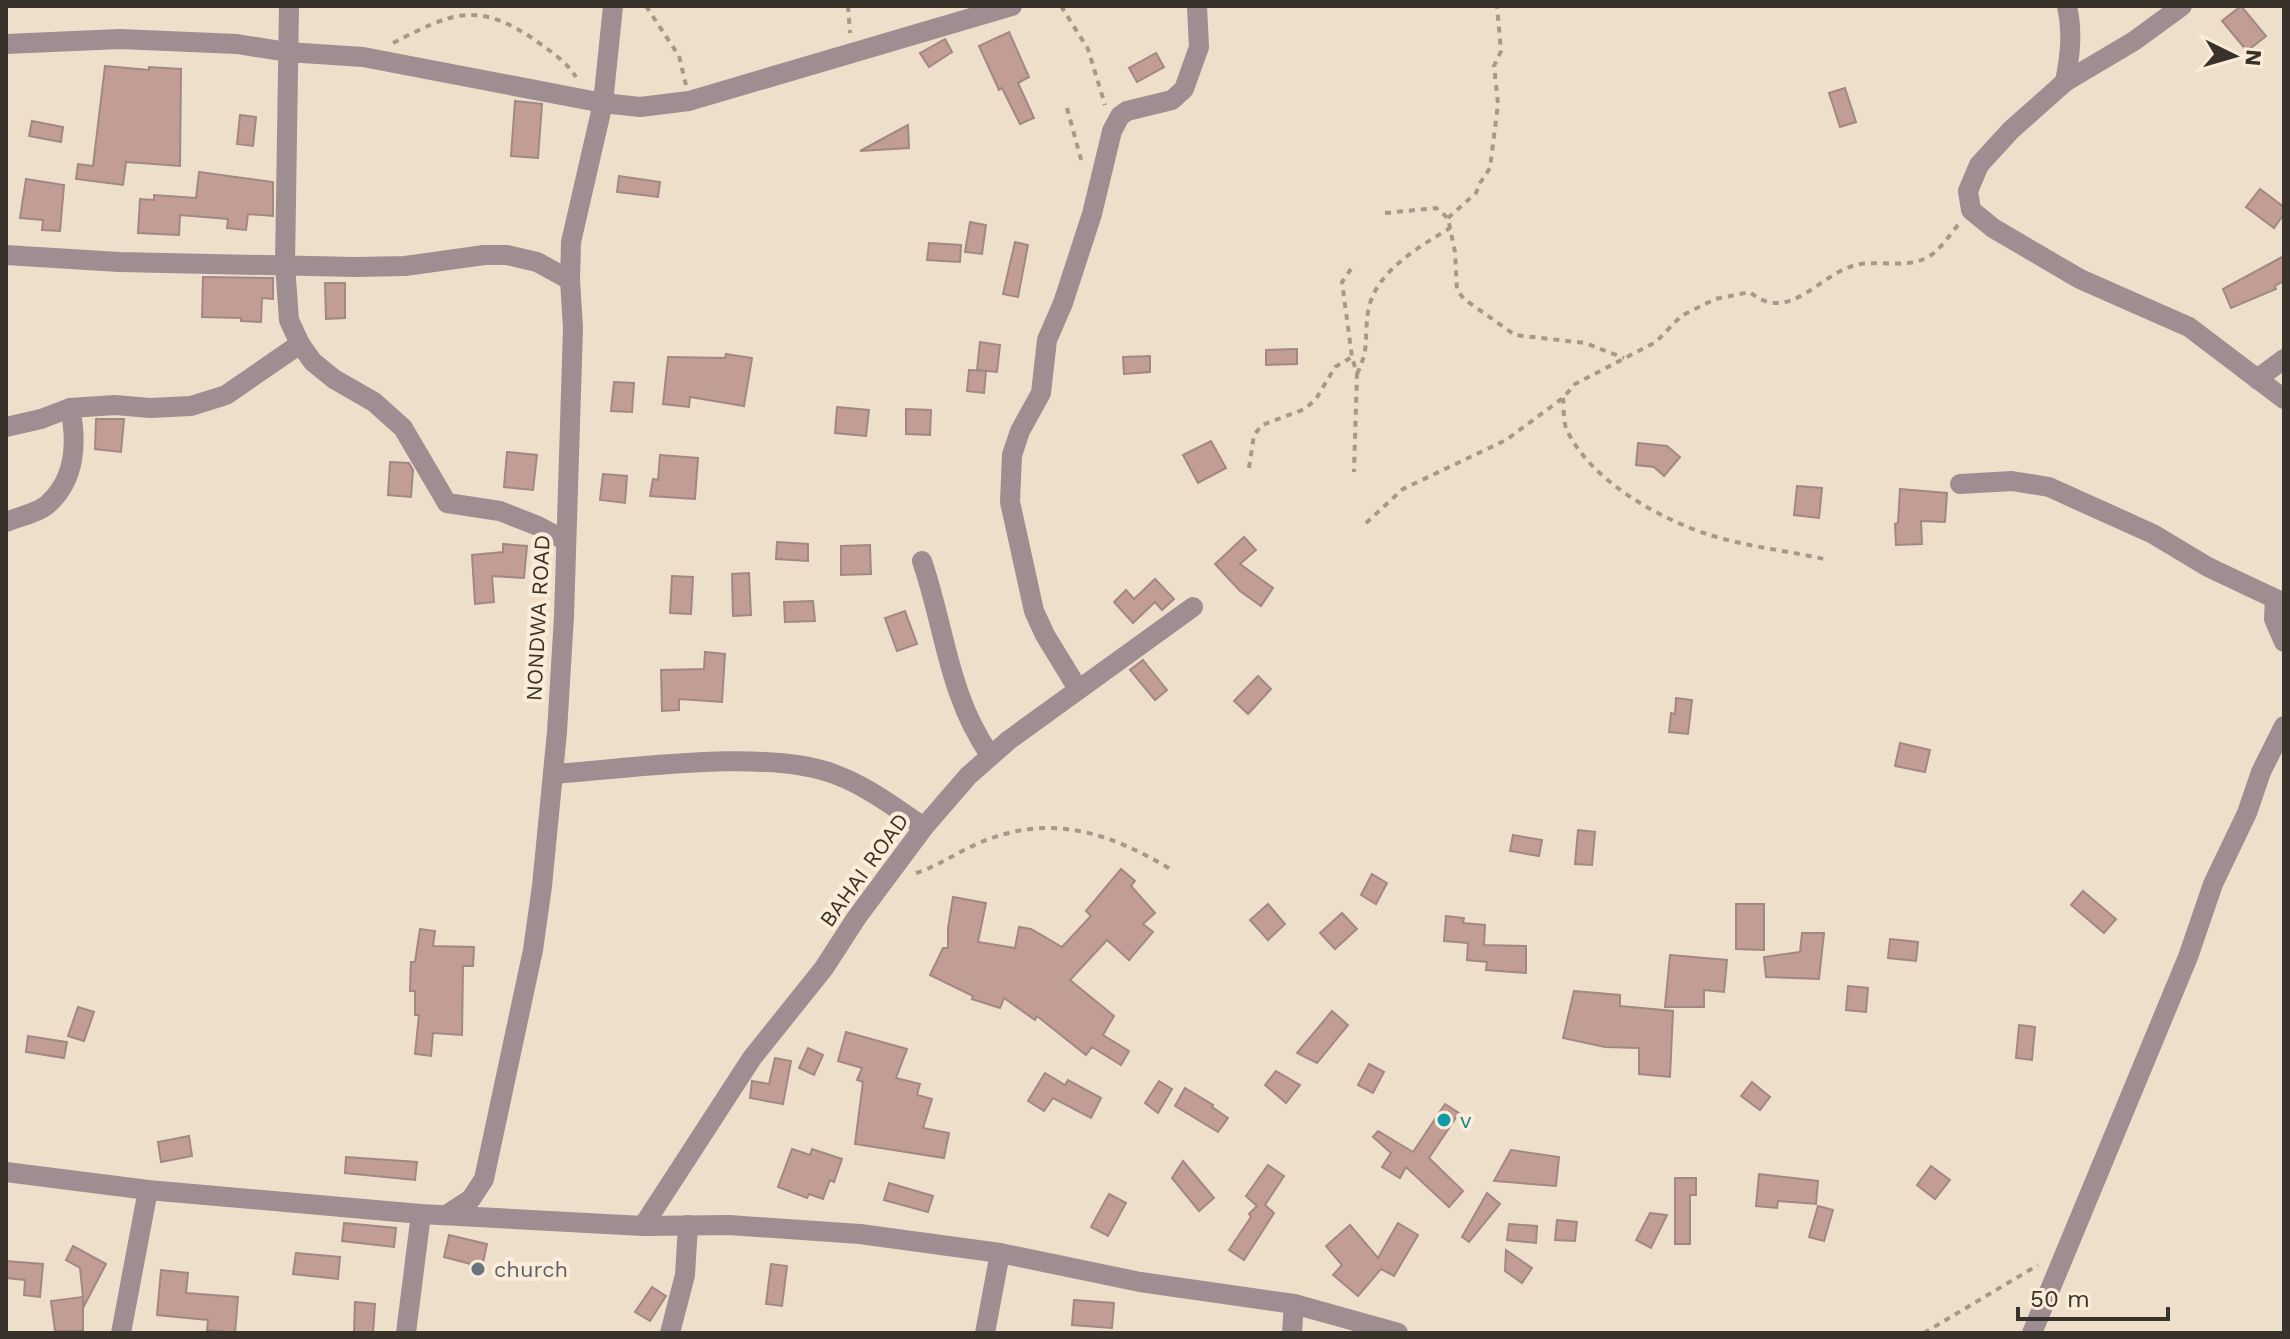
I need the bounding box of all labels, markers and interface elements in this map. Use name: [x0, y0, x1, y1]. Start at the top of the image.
north arrow: [2194, 16, 2274, 96]
text: N: [2240, 48, 2267, 67]
street label: NONDWA ROAD: [521, 534, 555, 702]
street label: BAHAI ROAD: [814, 808, 914, 932]
place label: v: [1460, 1108, 1472, 1133]
marker: v: [1435, 1111, 1453, 1129]
place label: church: [494, 1257, 568, 1282]
marker: church: [469, 1260, 487, 1278]
scale bar: [2018, 1271, 2168, 1321]
text: 50 m: [2030, 1285, 2090, 1313]

